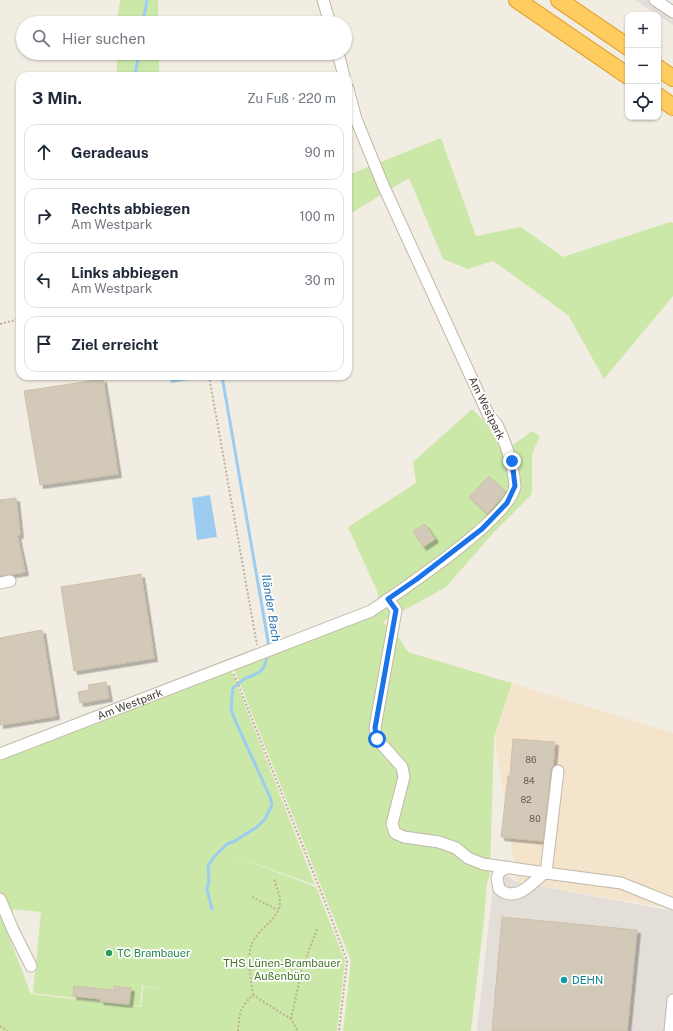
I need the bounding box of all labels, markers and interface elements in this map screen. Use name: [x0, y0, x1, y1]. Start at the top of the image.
map controls: [625, 12, 661, 120]
button: +: [625, 12, 661, 48]
search box: [16, 16, 352, 60]
icon: search: [30, 27, 52, 49]
text: Hier suchen: [62, 30, 145, 47]
button: −: [625, 48, 661, 84]
button: locate: [625, 84, 661, 120]
text: 3 Min.: [32, 88, 82, 108]
text: Zu Fuß · 220 m: [247, 91, 336, 106]
icon: ahead: [33, 141, 55, 163]
text: Geradeaus: [71, 144, 149, 161]
text: 90 m: [305, 145, 335, 160]
text: Rechts abbiegen: [71, 200, 190, 217]
icon: right: [33, 205, 55, 227]
text: 100 m: [299, 209, 335, 224]
text: Am Westpark: [71, 217, 152, 232]
text: Links abbiegen: [71, 264, 178, 281]
icon: left: [33, 269, 55, 291]
text: 30 m: [305, 273, 335, 288]
text: Am Westpark: [71, 281, 152, 296]
icon: arrive: [33, 333, 55, 355]
text: Ziel erreicht: [71, 336, 158, 353]
street label: Am Westpark: [467, 374, 507, 442]
route end: [503, 452, 521, 470]
water label: Iländer Bach: [259, 573, 283, 643]
street label: Am Westpark: [95, 686, 164, 722]
route start: [368, 730, 386, 748]
house number: 86: [525, 754, 537, 765]
house number: 84: [523, 775, 535, 786]
house number: 82: [520, 794, 532, 805]
house number: 80: [529, 813, 541, 824]
place label: TC Brambauer: [117, 947, 190, 959]
marker: TC Brambauer: [104, 948, 114, 958]
park label: THS Lünen-Brambauer Außenbüro: [223, 957, 341, 982]
place label: DEHN: [572, 974, 603, 986]
marker: DEHN: [559, 975, 569, 985]

